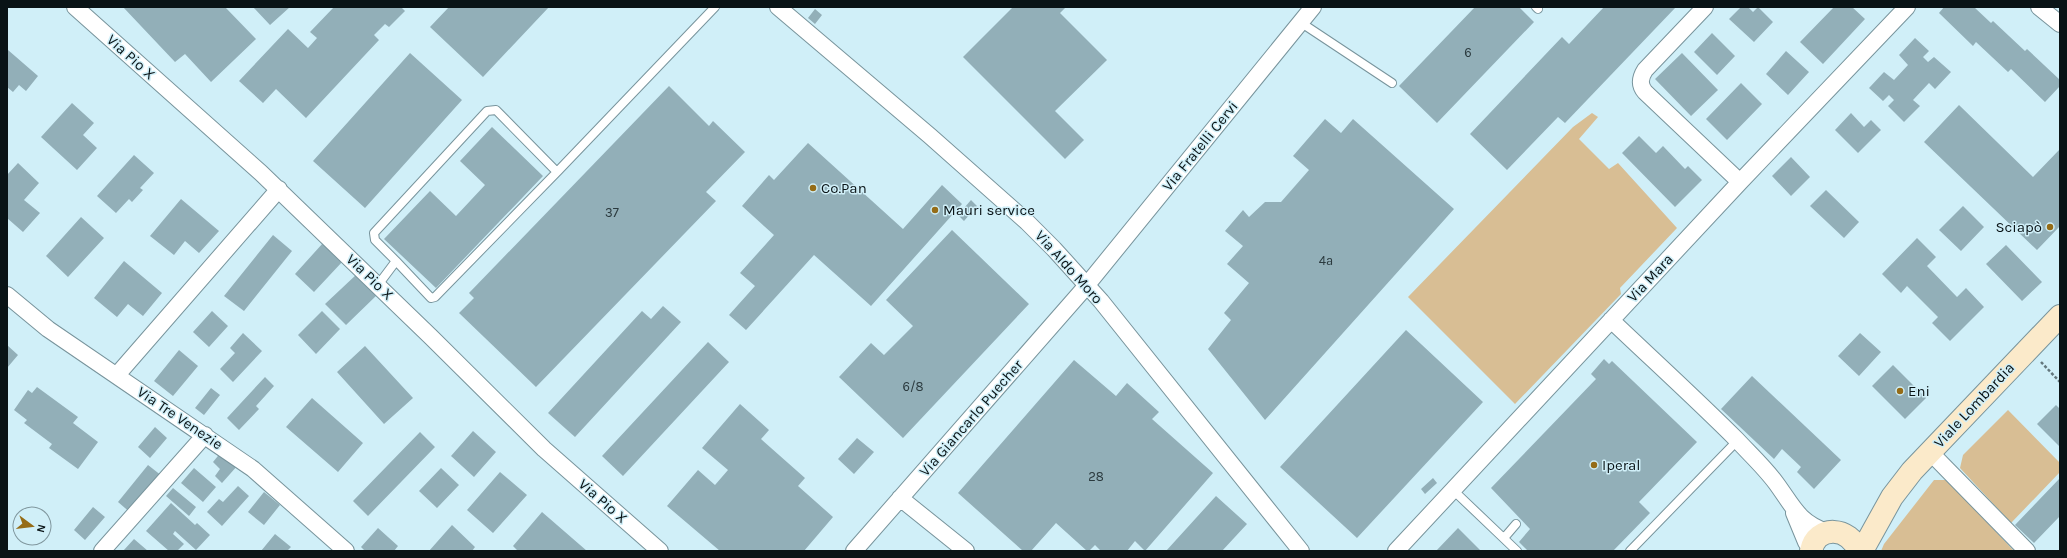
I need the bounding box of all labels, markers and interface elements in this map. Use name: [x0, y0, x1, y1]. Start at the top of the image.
street label: Via Pio X: [103, 31, 159, 83]
house number: 6: [1464, 45, 1472, 60]
street label: Via Fratelli Cervi: [1158, 97, 1242, 195]
place label: Co.Pan: [821, 179, 867, 197]
marker: Co.Pan: [808, 183, 818, 193]
place label: Mauri service: [943, 201, 1035, 219]
house number: 37: [605, 205, 619, 220]
marker: Mauri service: [930, 205, 940, 215]
place label: Sciapò: [1996, 218, 2042, 236]
marker: Sciapò: [2045, 222, 2055, 232]
street label: Via Aldo Moro: [1031, 227, 1107, 307]
street label: Via Pio X: [343, 250, 397, 304]
street label: Via Mara: [1623, 250, 1677, 306]
house number: 4a: [1319, 253, 1333, 268]
street label: Via Giancarlo Puecher: [915, 356, 1027, 480]
street label: Viale Lombardia: [1930, 359, 2018, 451]
house number: 6/8: [902, 379, 924, 394]
place label: Eni: [1908, 382, 1930, 400]
street label: Via Tre Venezie: [134, 383, 226, 453]
marker: Eni: [1895, 386, 1905, 396]
place label: Iperal: [1602, 456, 1641, 474]
marker: Iperal: [1589, 460, 1599, 470]
house number: 28: [1088, 469, 1104, 484]
street label: Via Pio X: [575, 475, 631, 527]
north arrow: [12, 506, 52, 546]
text: N: [34, 523, 48, 534]

